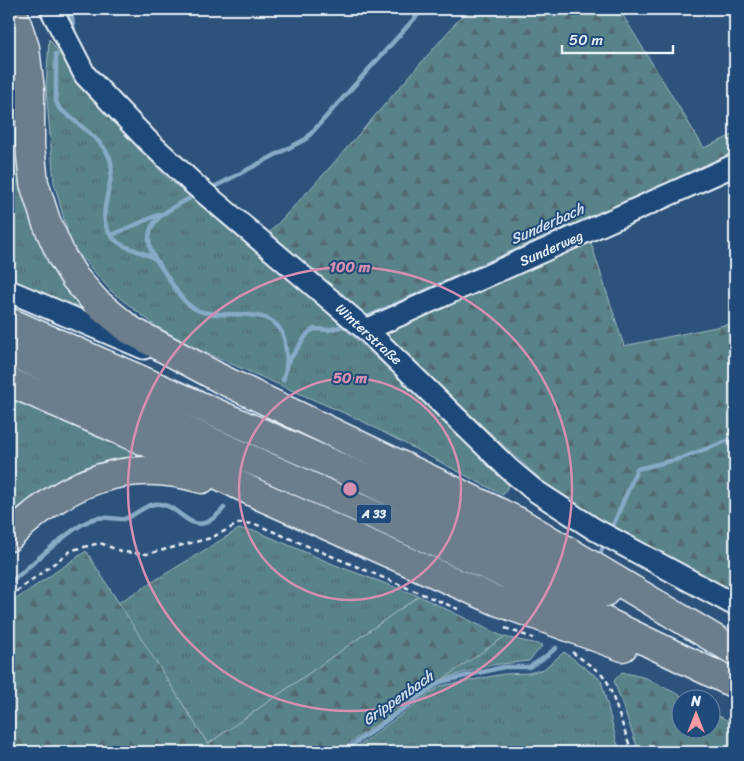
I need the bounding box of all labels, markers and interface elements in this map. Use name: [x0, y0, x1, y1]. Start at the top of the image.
scale bar: [562, 22, 673, 54]
text: 50 m: [569, 27, 604, 53]
water label: Sunderbach: [506, 196, 589, 252]
street label: Sunderweg: [515, 223, 587, 274]
text: 100 m: [330, 254, 371, 280]
street label: Winterstraße: [329, 297, 408, 372]
text: 50 m: [333, 365, 368, 391]
centre of rings: [341, 480, 359, 498]
road number: A 33: [356, 504, 392, 524]
water label: Grippenbach: [357, 663, 440, 732]
north arrow: [672, 688, 722, 738]
text: N: [690, 689, 701, 714]

